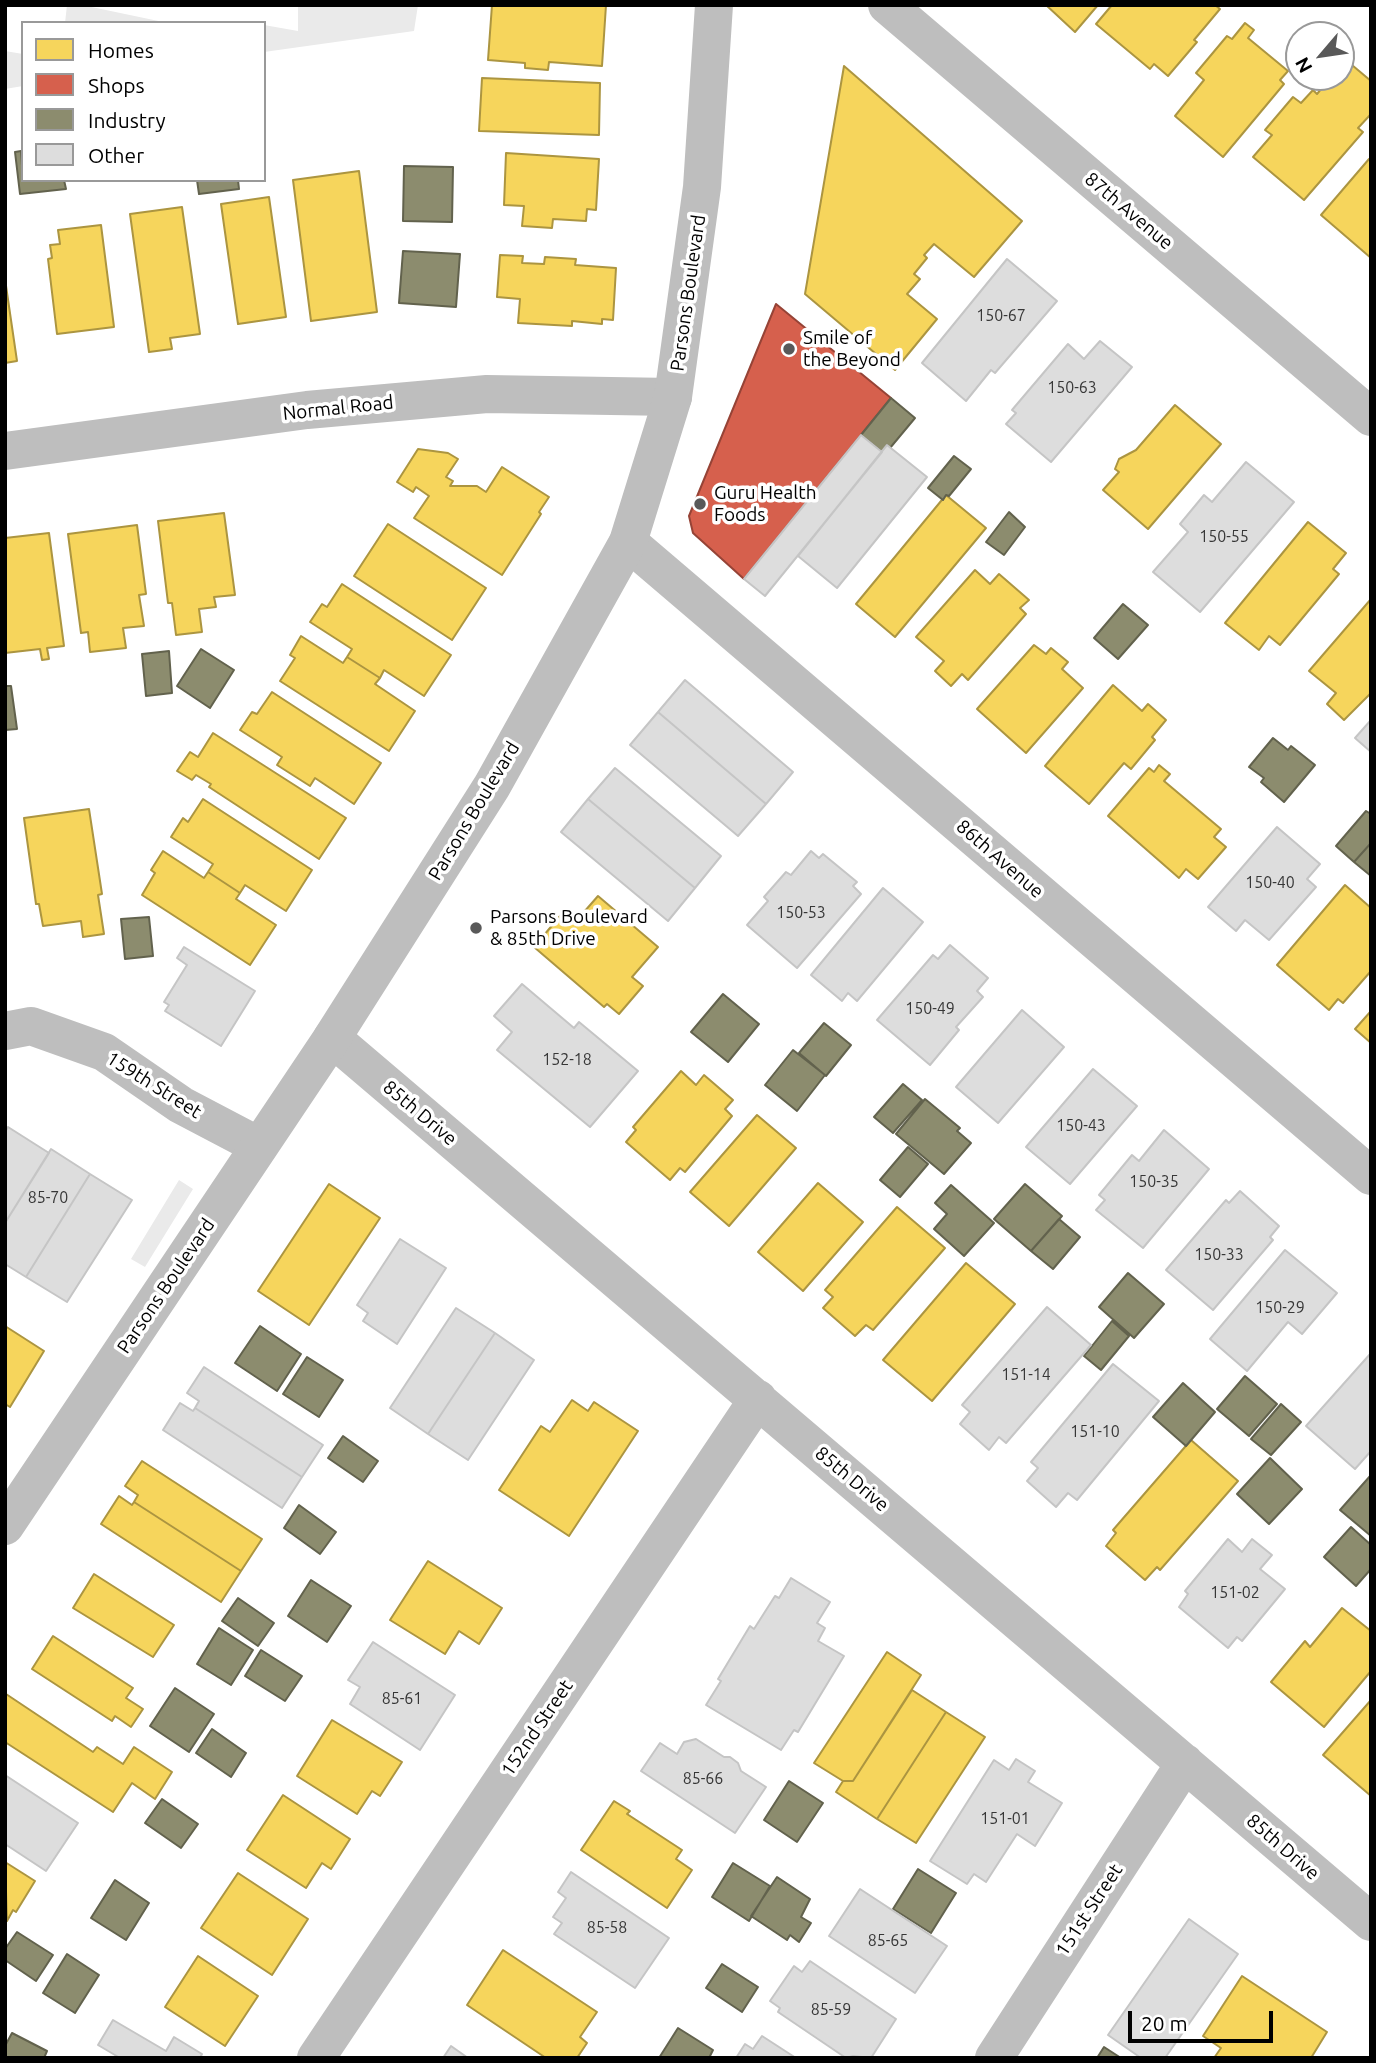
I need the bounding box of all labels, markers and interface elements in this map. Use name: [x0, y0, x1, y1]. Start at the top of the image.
legend: [21, 21, 266, 182]
north arrow: [1285, 21, 1355, 91]
text: Homes: [88, 38, 154, 62]
text: N: [1290, 54, 1316, 77]
text: Shops: [88, 73, 145, 97]
text: Industry: [88, 108, 166, 132]
text: Other: [88, 143, 144, 167]
street label: 87th Avenue: [1080, 168, 1178, 254]
street label: Parsons Boulevard: [666, 213, 710, 373]
house number: 150-67: [976, 306, 1026, 326]
place label: Smile of the Beyond: [803, 327, 901, 371]
marker: Smile of the Beyond: [781, 341, 797, 357]
house number: 150-63: [1047, 378, 1097, 398]
street label: Normal Road: [282, 391, 394, 425]
place label: Guru Health Foods: [714, 482, 817, 526]
marker: Guru Health Foods: [692, 496, 708, 512]
house number: 150-55: [1199, 527, 1249, 547]
street label: Parsons Boulevard: [424, 738, 524, 884]
street label: 86th Avenue: [952, 815, 1048, 903]
house number: 150-40: [1245, 873, 1295, 893]
house number: 150-53: [776, 903, 826, 923]
place label: Parsons Boulevard & 85th Drive: [490, 906, 648, 950]
marker: Parsons Boulevard & 85th Drive: [468, 920, 484, 936]
house number: 150-49: [905, 999, 955, 1019]
street label: 159th Street: [102, 1047, 206, 1123]
house number: 152-18: [542, 1050, 592, 1070]
street label: 85th Drive: [379, 1076, 461, 1150]
house number: 150-43: [1056, 1116, 1106, 1136]
house number: 150-35: [1129, 1172, 1179, 1192]
house number: 85-70: [28, 1188, 68, 1208]
street label: Parsons Boulevard: [112, 1214, 220, 1358]
house number: 150-33: [1194, 1245, 1244, 1265]
house number: 150-29: [1255, 1298, 1305, 1318]
house number: 151-14: [1001, 1365, 1051, 1385]
house number: 151-10: [1070, 1422, 1120, 1442]
street label: 85th Drive: [811, 1442, 893, 1516]
house number: 151-02: [1210, 1583, 1260, 1603]
street label: 152nd Street: [496, 1675, 578, 1781]
house number: 85-61: [382, 1689, 422, 1709]
house number: 85-66: [683, 1769, 723, 1789]
house number: 151-01: [980, 1809, 1030, 1829]
street label: 85th Drive: [1242, 1809, 1324, 1885]
street label: 151st Street: [1051, 1860, 1127, 1960]
house number: 85-58: [587, 1918, 627, 1938]
house number: 85-65: [868, 1931, 908, 1951]
scale bar: [1131, 1996, 1276, 2040]
house number: 85-59: [811, 2000, 851, 2020]
text: 20 m: [1141, 2011, 1188, 2035]

